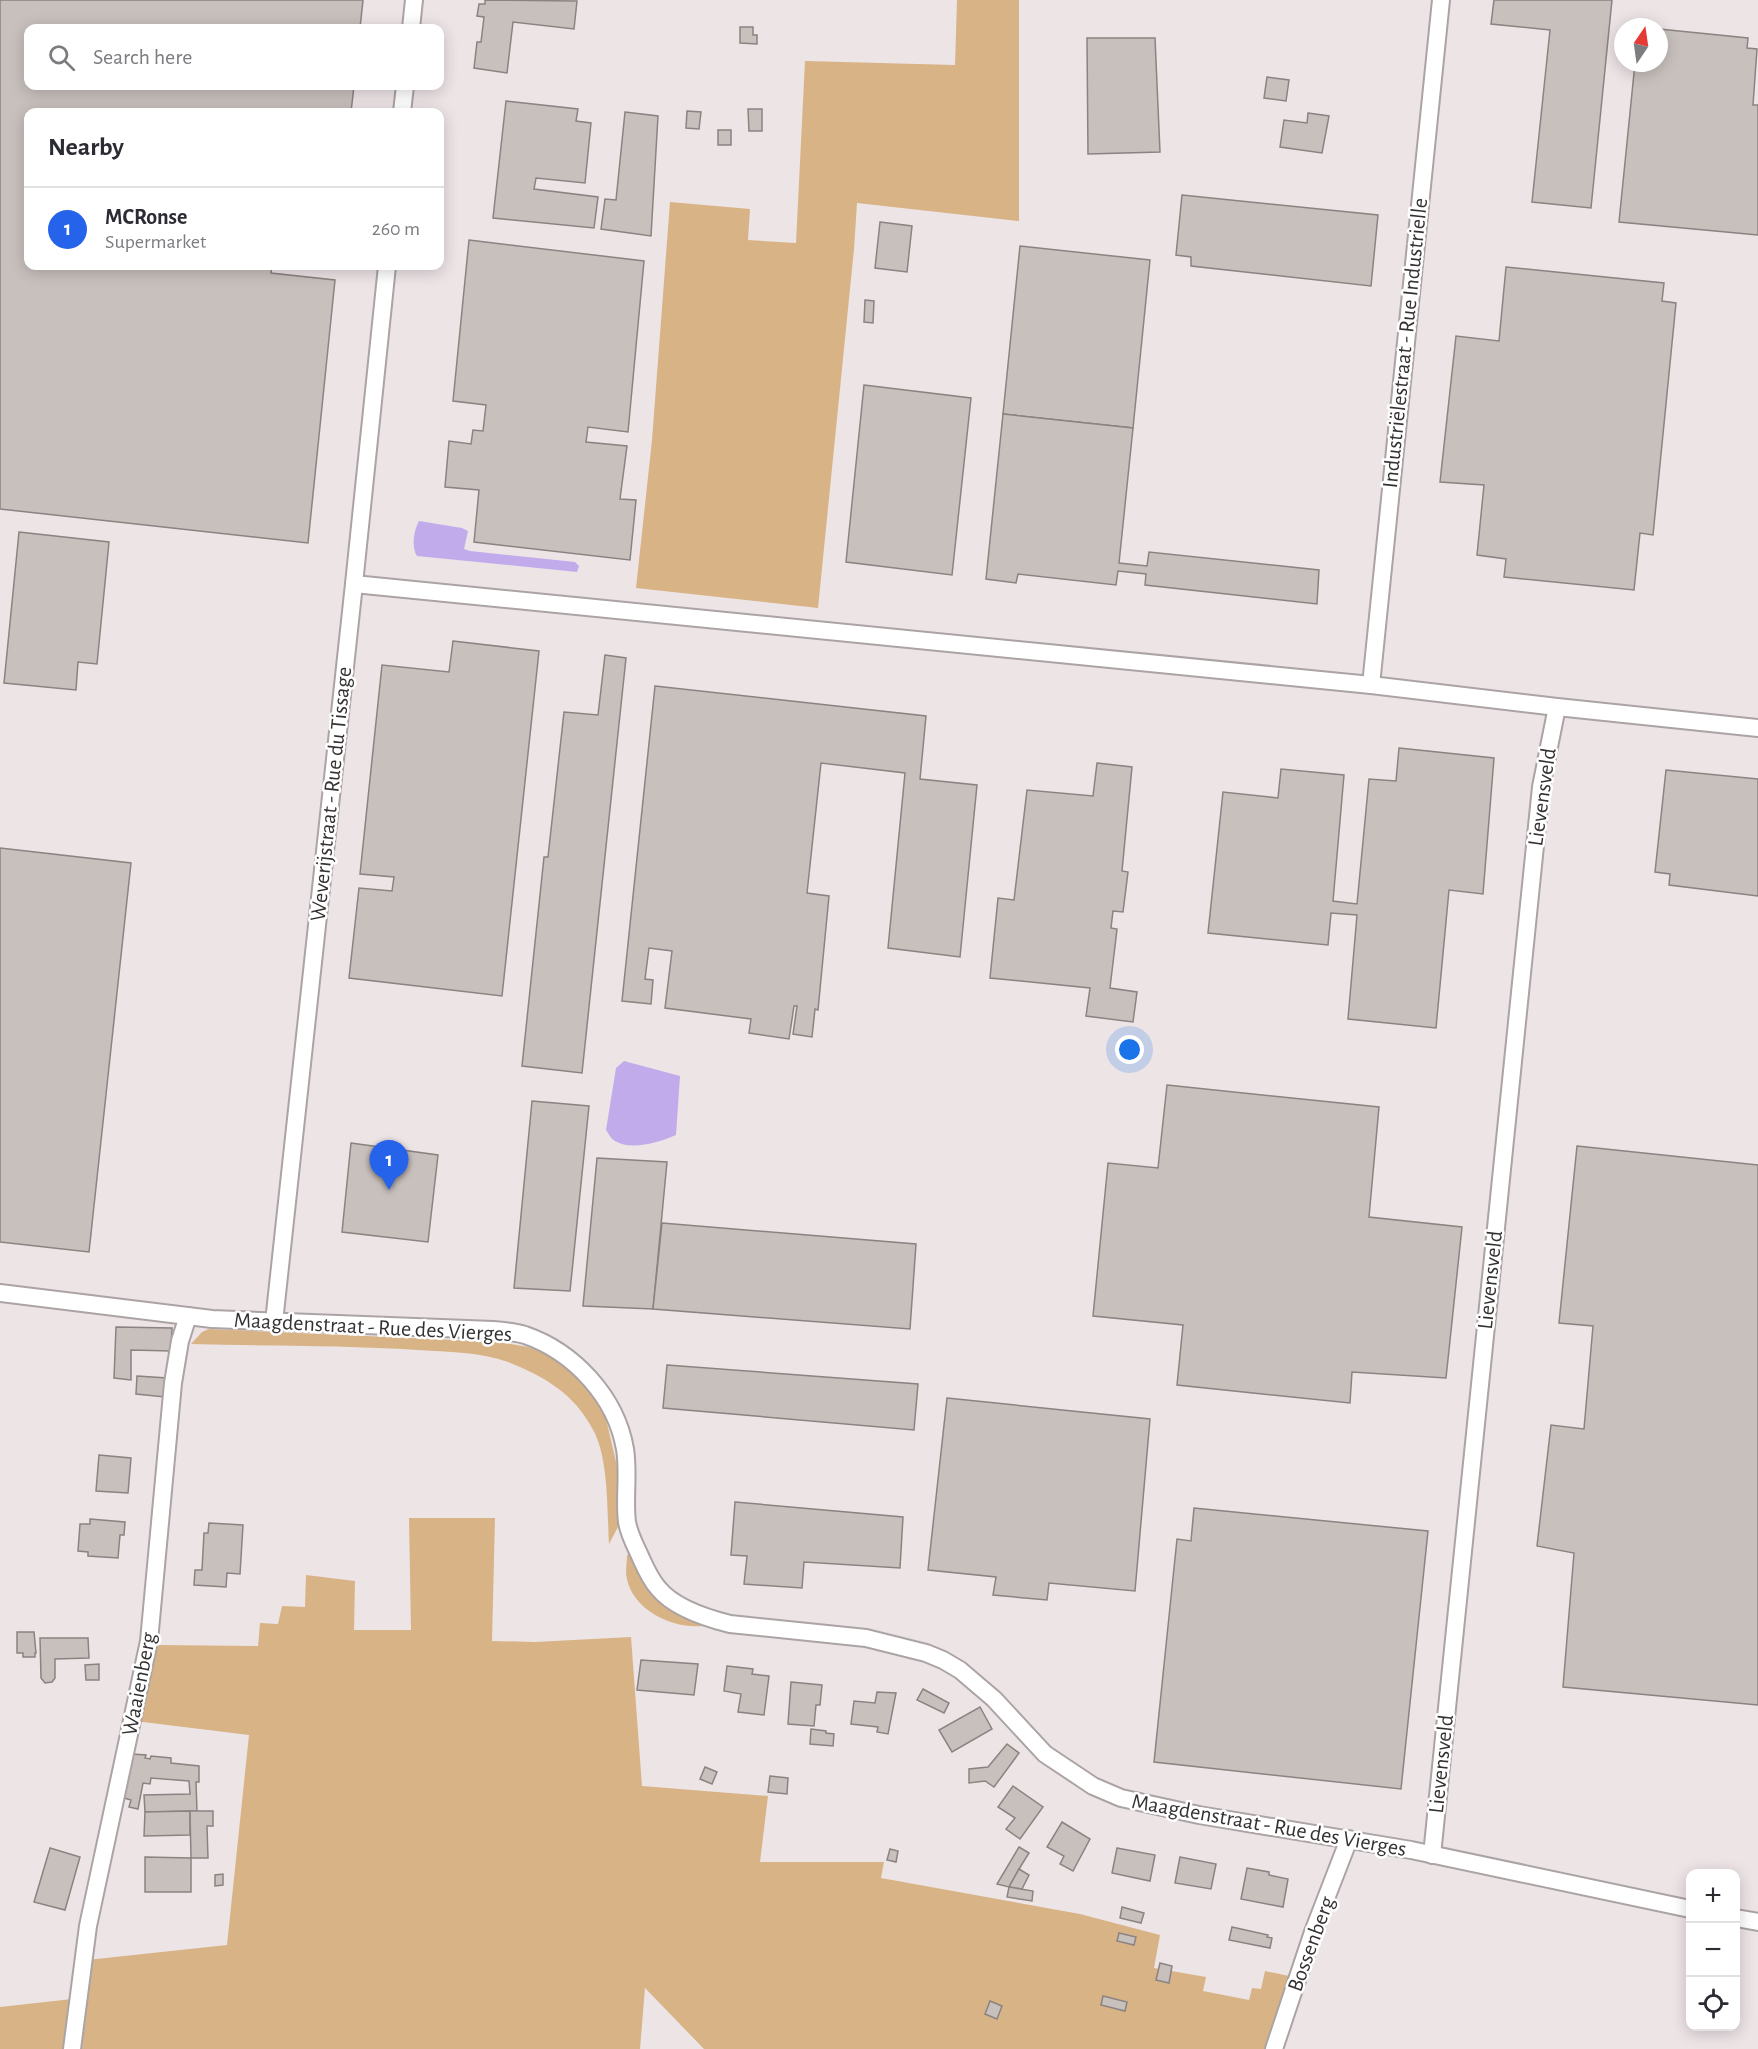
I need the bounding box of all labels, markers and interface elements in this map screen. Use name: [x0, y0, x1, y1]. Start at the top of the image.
north arrow: [1614, 18, 1668, 72]
search box: [24, 24, 444, 90]
icon: search: [45, 41, 78, 74]
text: Search here: [93, 46, 192, 68]
text: Nearby: [48, 134, 124, 160]
street label: Industriëlestraat - Rue Industrielle: [1379, 197, 1431, 489]
text: MCRonse: [105, 206, 187, 228]
text: 1: [64, 219, 71, 239]
text: 260 m: [372, 219, 420, 239]
text: Supermarket: [105, 232, 206, 252]
street label: Weverijstraat - Rue du Tissage: [307, 666, 355, 922]
street label: Lievensveld: [1524, 746, 1560, 848]
your location: [1115, 1035, 1144, 1064]
pin: 1: [370, 1140, 408, 1190]
street label: Lievensveld: [1474, 1230, 1506, 1330]
street label: Maagdenstraat - Rue des Vierges: [233, 1309, 513, 1345]
street label: Waaienberg: [118, 1630, 160, 1738]
street label: Lievensveld: [1425, 1714, 1457, 1814]
street label: Maagdenstraat - Rue des Vierges: [1130, 1790, 1408, 1860]
map controls: [1686, 1869, 1740, 2031]
button: +: [1686, 1869, 1740, 1923]
street label: Bossenberg: [1284, 1893, 1338, 1994]
button: −: [1686, 1923, 1740, 1977]
button: locate: [1686, 1977, 1740, 2031]

